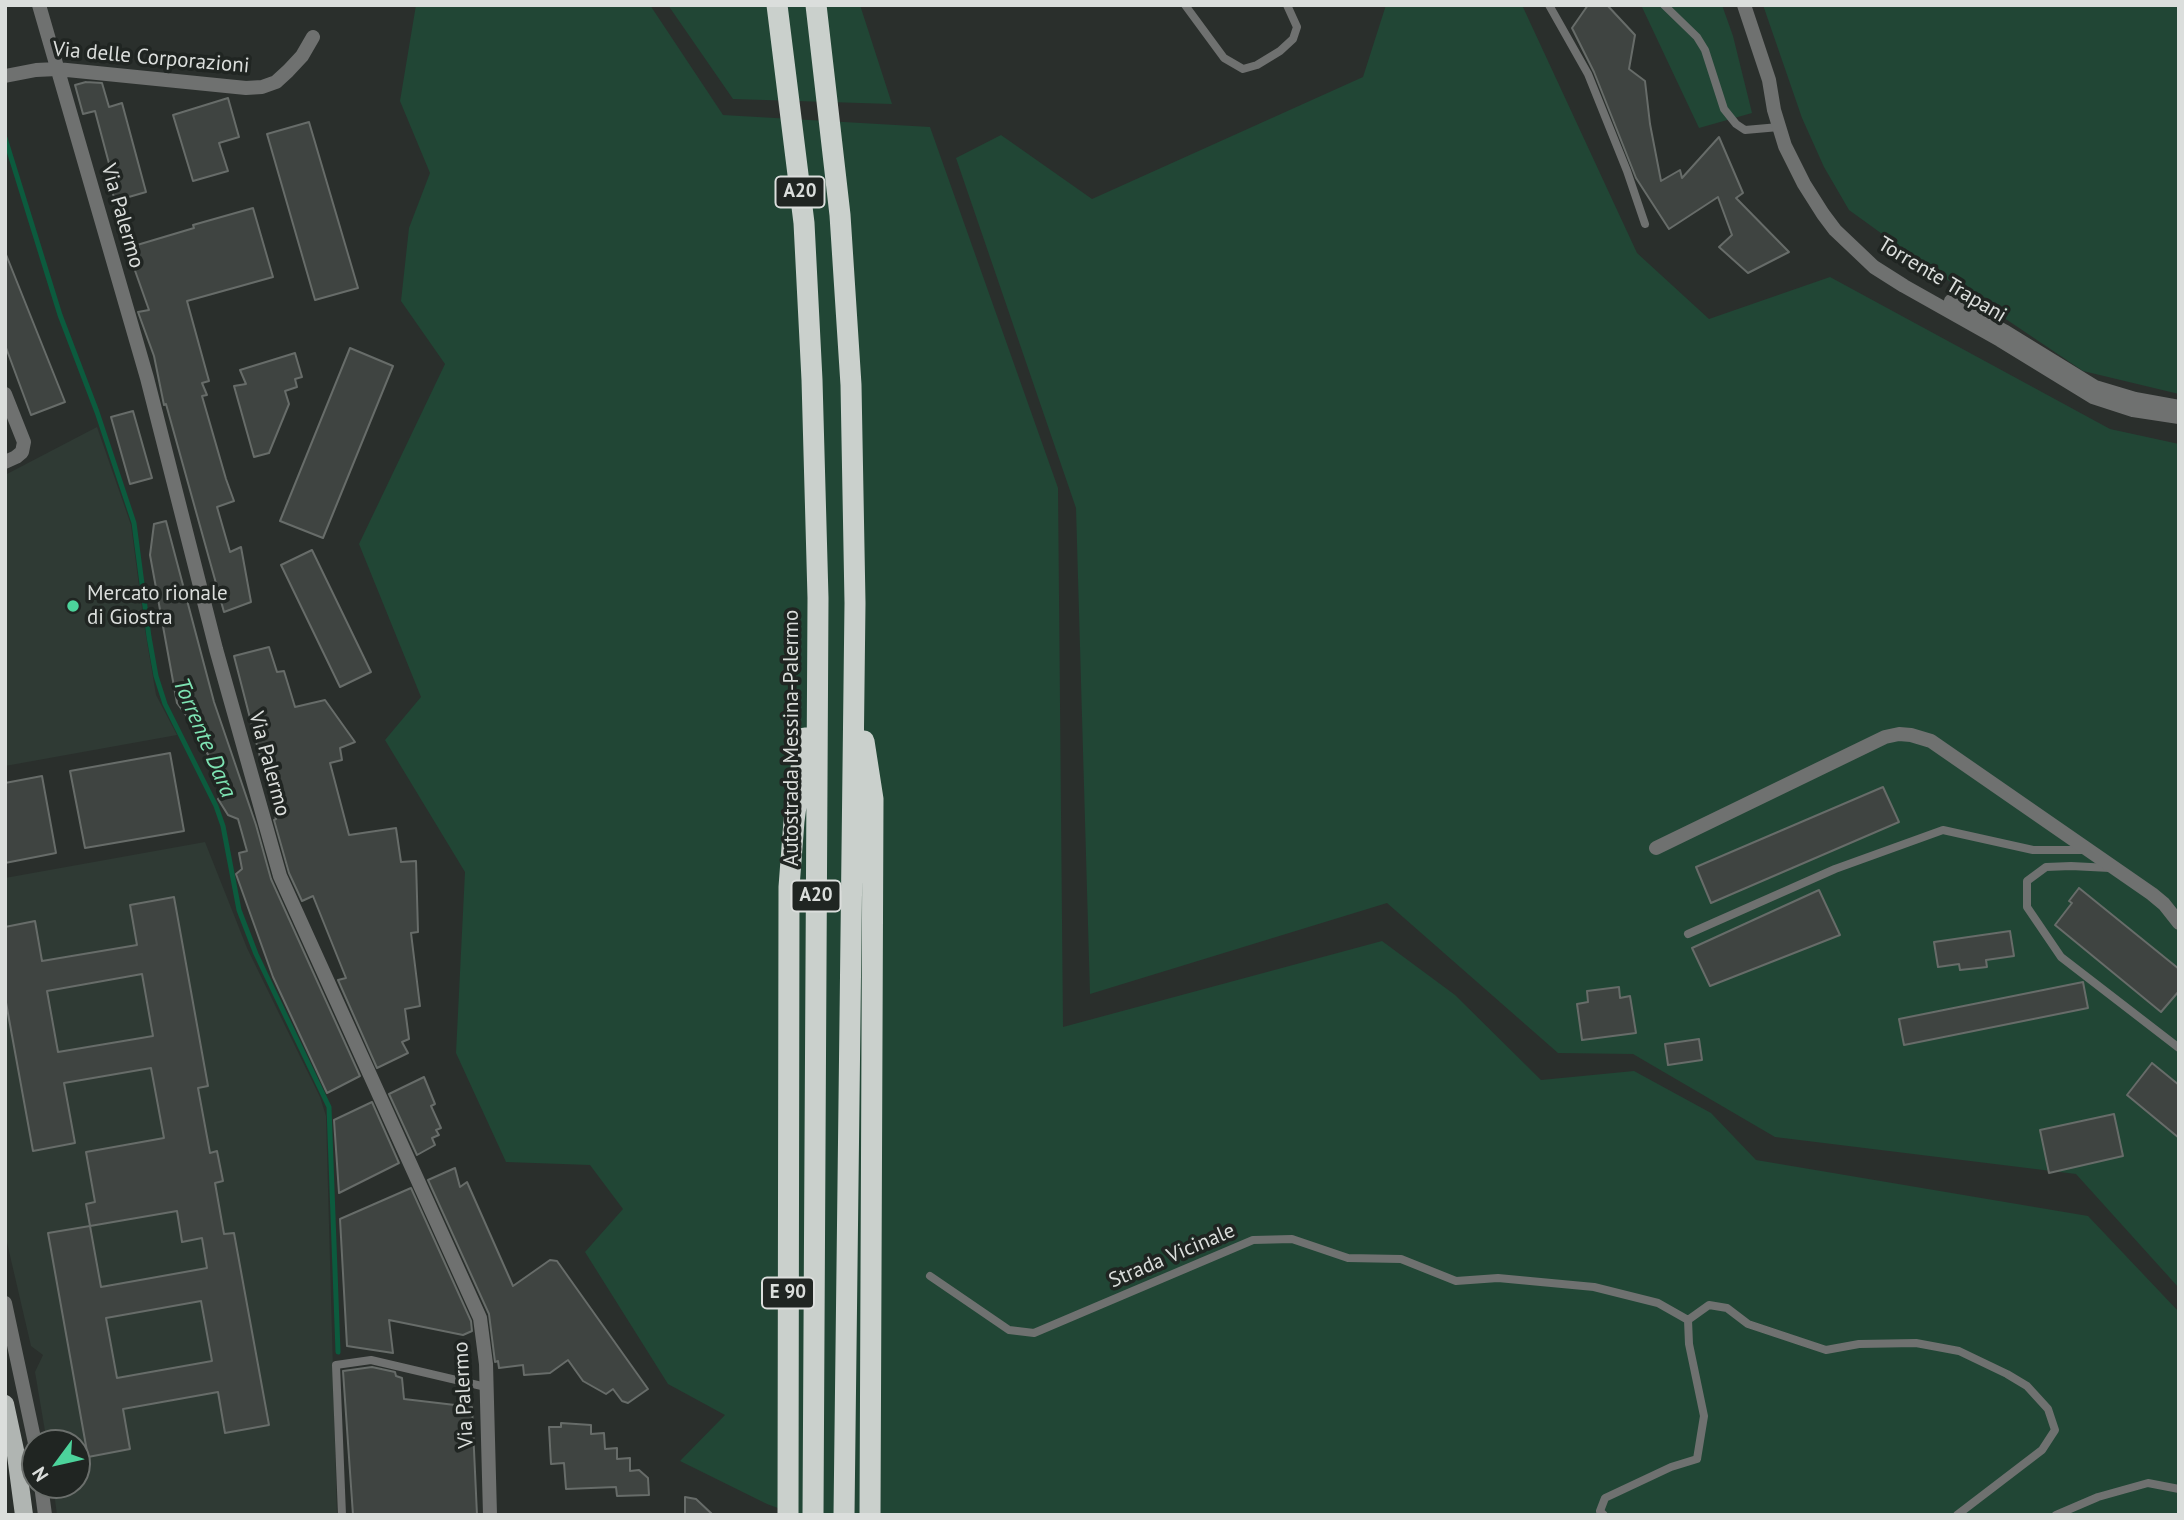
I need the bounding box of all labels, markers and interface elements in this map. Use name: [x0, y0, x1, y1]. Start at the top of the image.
street label: Via delle Corporazioni: [52, 37, 250, 79]
street label: Via Palermo: [95, 161, 149, 271]
road number: A20: [776, 176, 824, 208]
street label: Torrente Trapani: [1873, 232, 2011, 328]
place label: Mercato rionale di Giostra: [87, 581, 228, 631]
marker: Mercato rionale di Giostra: [65, 598, 81, 614]
street label: Autostrada Messina-Palermo: [779, 610, 805, 866]
water label: Torrente Dara: [166, 674, 242, 802]
street label: Via Palermo: [243, 709, 295, 819]
road number: A20: [792, 880, 840, 912]
street label: Strada Vicinale: [1105, 1218, 1239, 1294]
road number: E 90: [762, 1278, 814, 1308]
street label: Via Palermo: [449, 1341, 479, 1449]
north arrow: [21, 1429, 91, 1499]
text: N: [27, 1463, 54, 1486]

